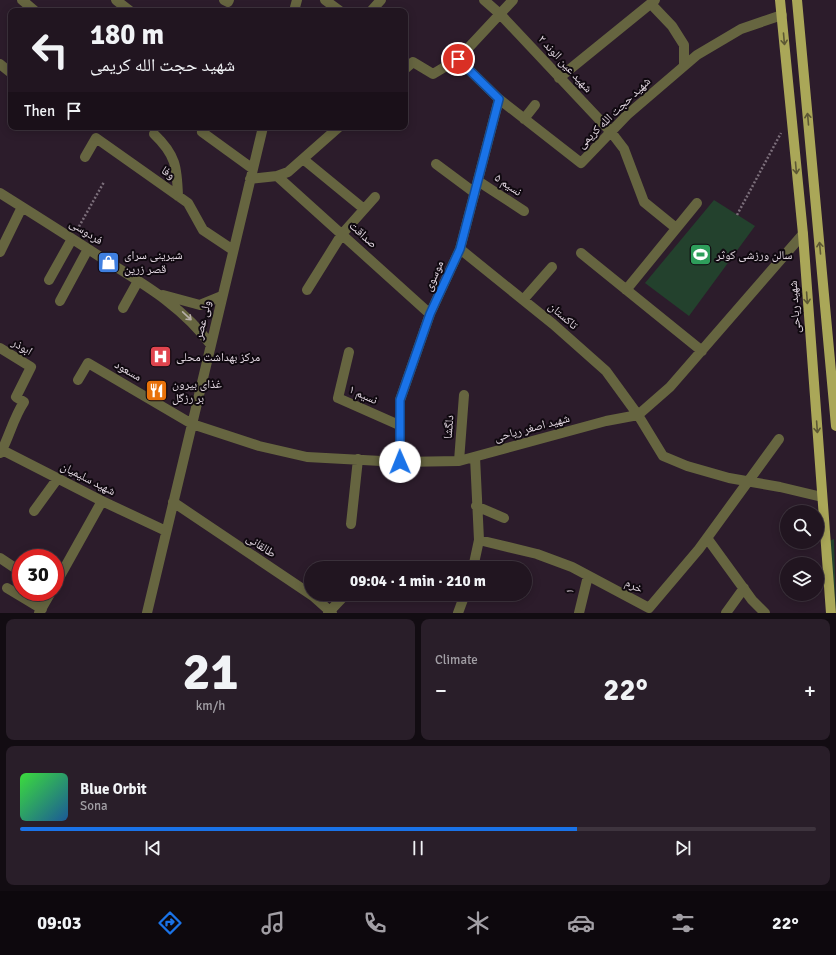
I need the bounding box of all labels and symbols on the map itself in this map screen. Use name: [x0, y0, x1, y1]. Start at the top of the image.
street label: شهید عین الوند ۲: [535, 32, 596, 96]
one-way arrow: [780, 32, 788, 45]
pin: [441, 42, 475, 76]
street label: شهید حجت الله کریمی: [574, 74, 654, 152]
one-way arrow: [804, 113, 812, 126]
one-way arrow: [793, 161, 800, 174]
street label: وفا: [158, 163, 178, 183]
street label: نسیم ۵: [491, 170, 525, 200]
street label: فردوسی: [67, 216, 105, 248]
street label: صداقت: [346, 218, 380, 252]
sports icon: سالن ورزشی کوثر: [688, 242, 714, 268]
one-way arrow: [816, 242, 823, 255]
place label: شیرینی سرای قصر زرین: [124, 248, 183, 277]
place label: سالن ورزشی کوثر: [715, 248, 792, 263]
shop icon: شیرینی سرای قصر زرین: [96, 249, 122, 275]
street label: موسوی: [421, 258, 447, 294]
street label: شهید ریاحی: [786, 280, 804, 334]
one-way arrow: [804, 291, 811, 304]
street label: ولی عصر: [191, 299, 215, 342]
street label: تاکستان: [545, 299, 581, 333]
one-way arrow: [182, 312, 192, 321]
street label: ابوذر: [8, 335, 35, 359]
hospital icon: مرکز بهداشت محلی: [148, 344, 174, 370]
place label: مرکز بهداشت محلی: [176, 350, 260, 365]
street label: مسعود: [112, 357, 144, 385]
place label: غذای بیرون بر رزگل: [172, 377, 222, 406]
restaurant icon: غذای بیرون بر رزگل: [143, 378, 169, 404]
street label: نسیم ۱: [346, 382, 380, 408]
street label: شهید اصغر ریاحی: [493, 411, 571, 445]
street label: دلگشا: [440, 414, 458, 440]
one-way arrow: [813, 420, 820, 433]
position arrow: [379, 441, 421, 483]
street label: شهید سلیمیان: [58, 459, 118, 499]
street label: طالقانی: [243, 531, 279, 561]
speed limit sign: 30: [12, 549, 64, 601]
street label: خرم: [622, 575, 646, 597]
street label: ۱: [562, 587, 578, 595]

